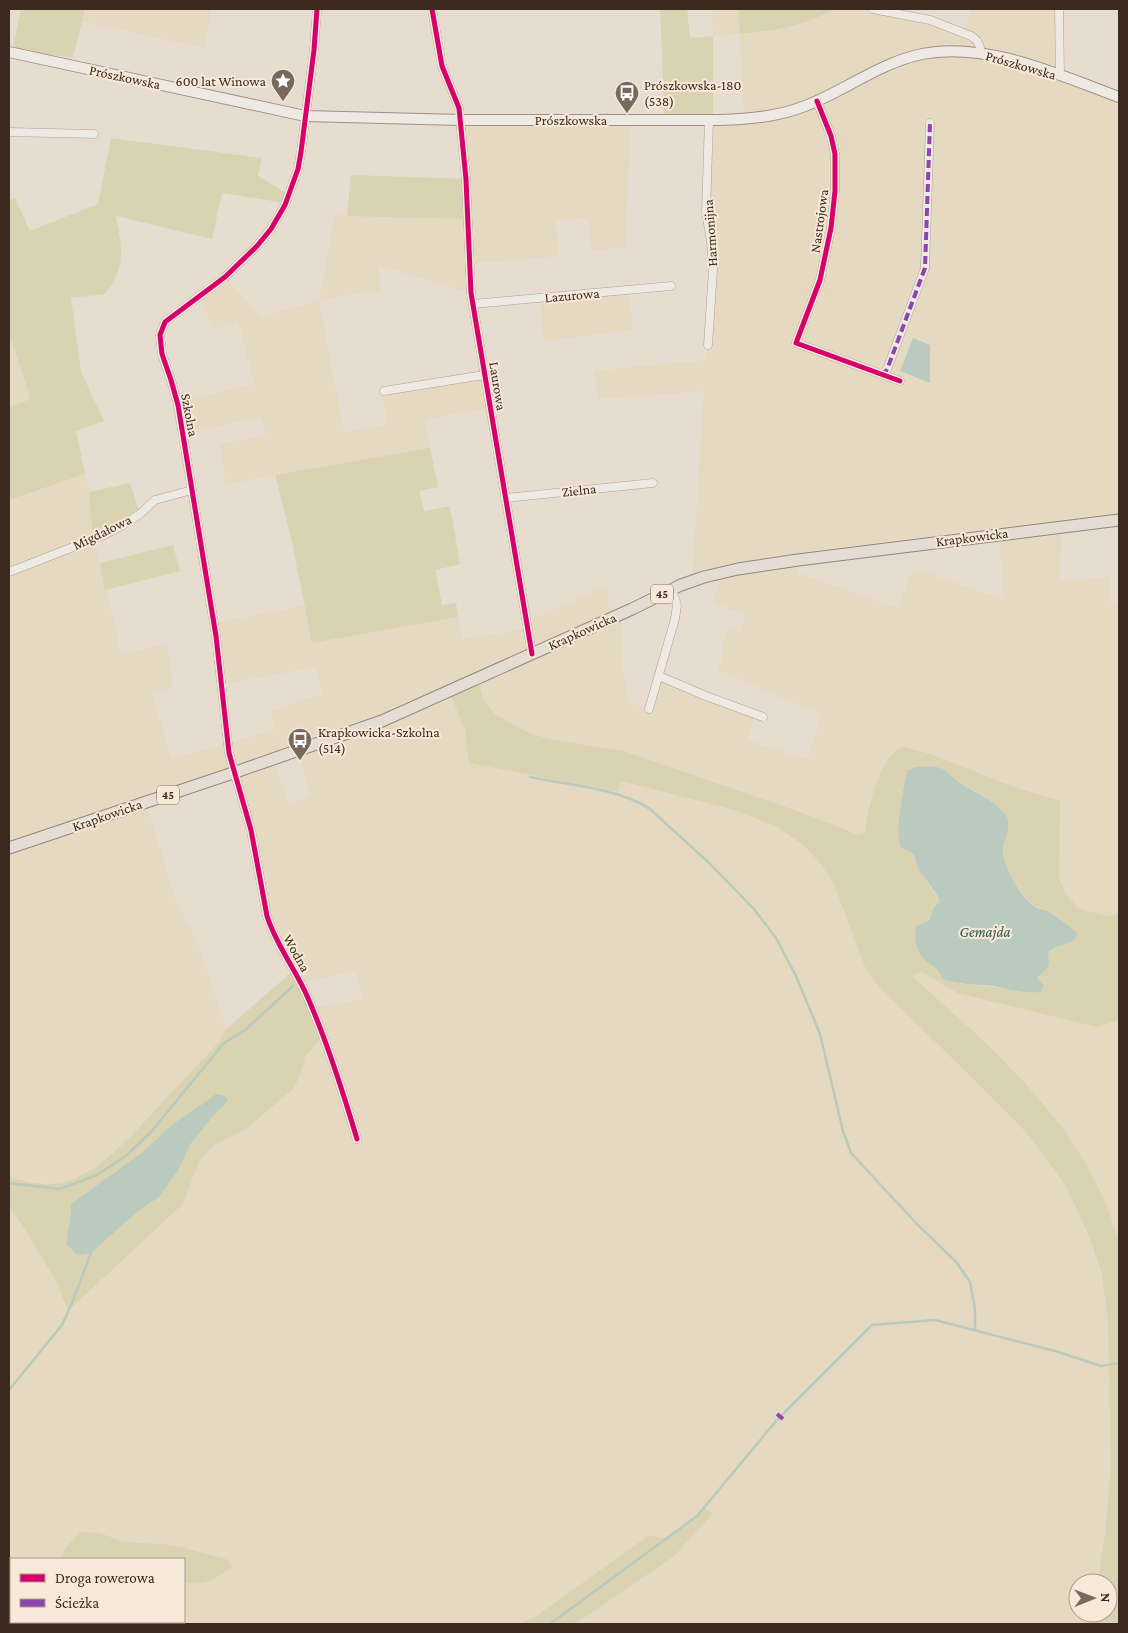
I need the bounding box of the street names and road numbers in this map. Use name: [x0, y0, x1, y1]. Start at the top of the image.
street label: Prószkowska: [984, 47, 1058, 83]
street label: Prószkowska: [88, 62, 163, 92]
street label: Prószkowska: [535, 112, 608, 128]
street label: Nastrojowa: [807, 187, 832, 254]
street label: Harmonijna: [700, 198, 721, 267]
street label: Lazurowa: [544, 285, 601, 305]
street label: Laurowa: [486, 360, 510, 412]
street label: Szkolna: [178, 392, 202, 438]
street label: Zielna: [561, 480, 598, 500]
street label: Migdałowa: [70, 511, 134, 553]
street label: Krapkowicka: [935, 525, 1010, 549]
road number: 45: [651, 584, 673, 604]
street label: Krapkowicka: [545, 609, 619, 653]
road number: 45: [157, 786, 179, 804]
street label: Krapkowicka: [70, 795, 145, 834]
street label: Wodna: [280, 931, 314, 975]

